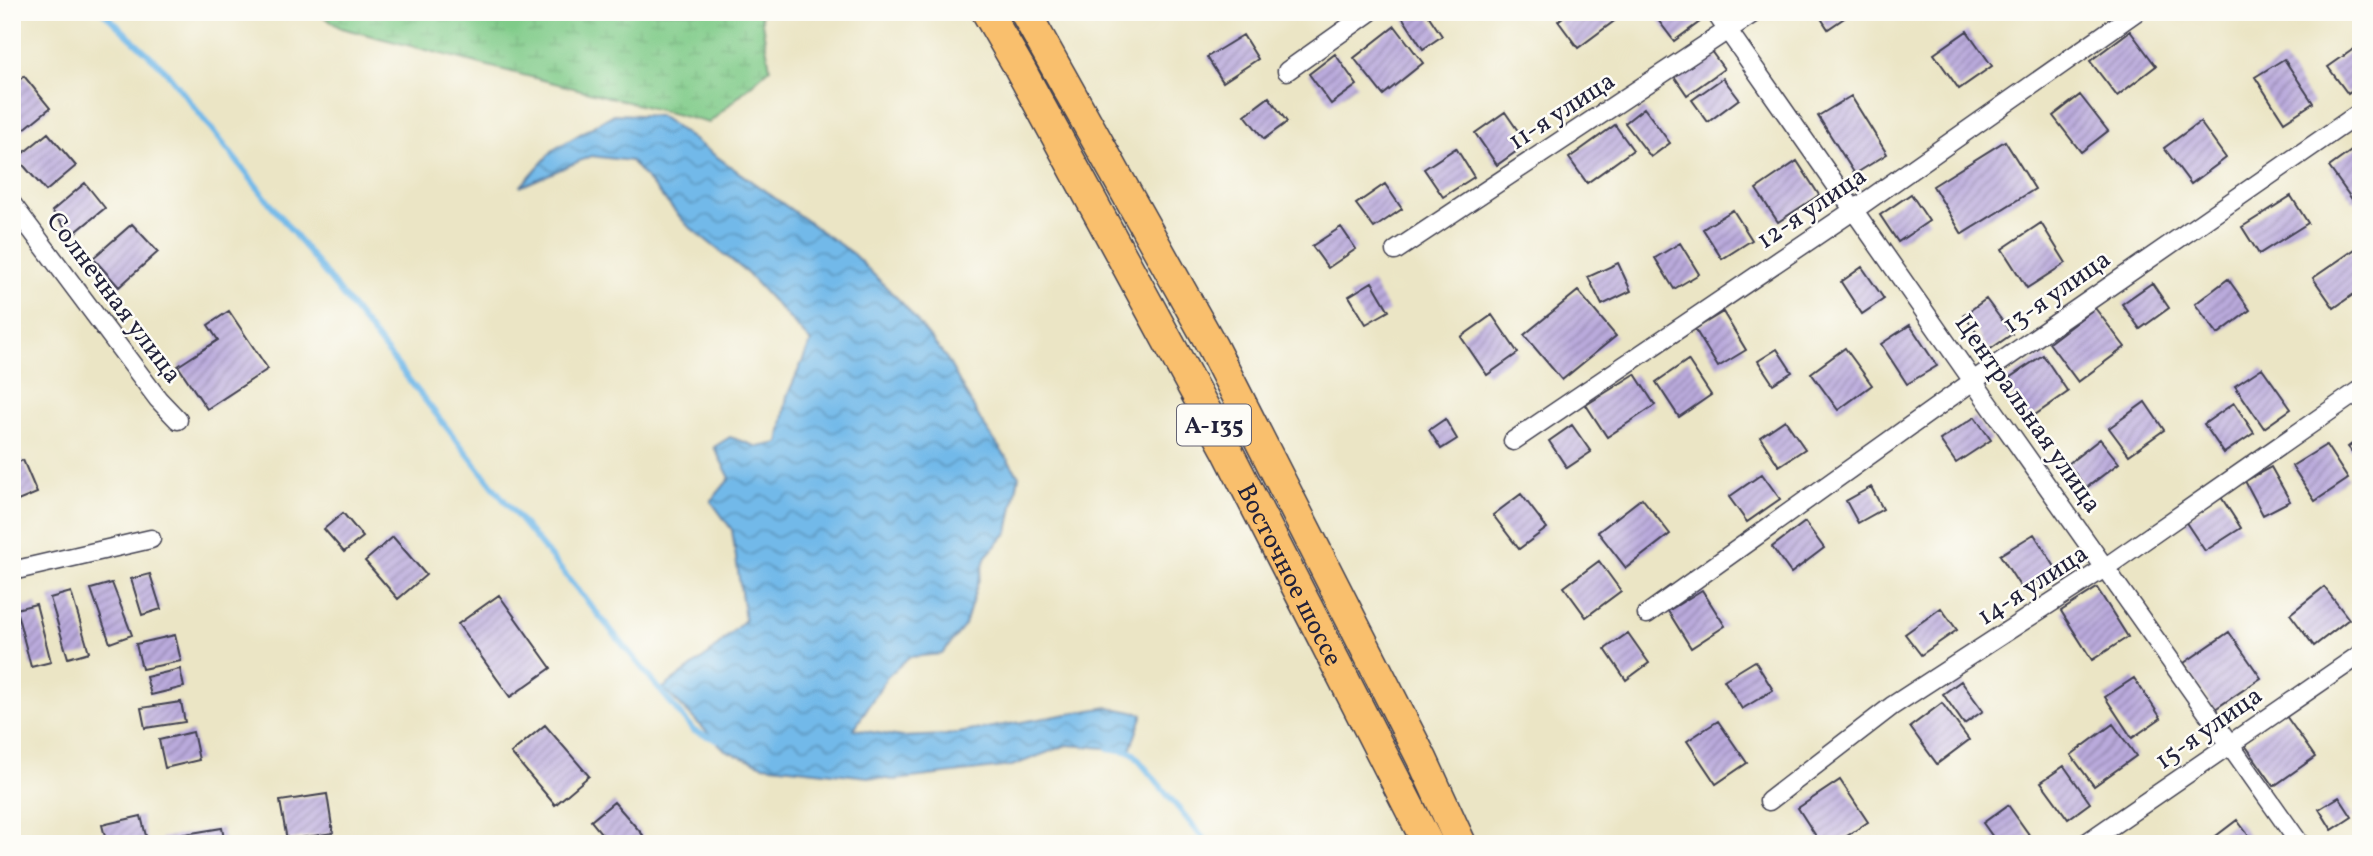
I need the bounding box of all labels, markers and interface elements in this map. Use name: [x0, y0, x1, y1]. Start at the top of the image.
street label: 11-я улица: [1502, 64, 1622, 160]
street label: 12-я улица: [1750, 159, 1874, 259]
street label: Солнечная улица: [37, 205, 190, 391]
street label: 13-я улица: [1996, 242, 2119, 343]
street label: Центральная улица: [1945, 307, 2110, 521]
road number: А-135: [1177, 404, 1251, 446]
street label: Восточное шоссе: [1227, 478, 1350, 673]
street label: 14-я улица: [1971, 536, 2096, 635]
street label: 15-я улица: [2148, 678, 2270, 779]

